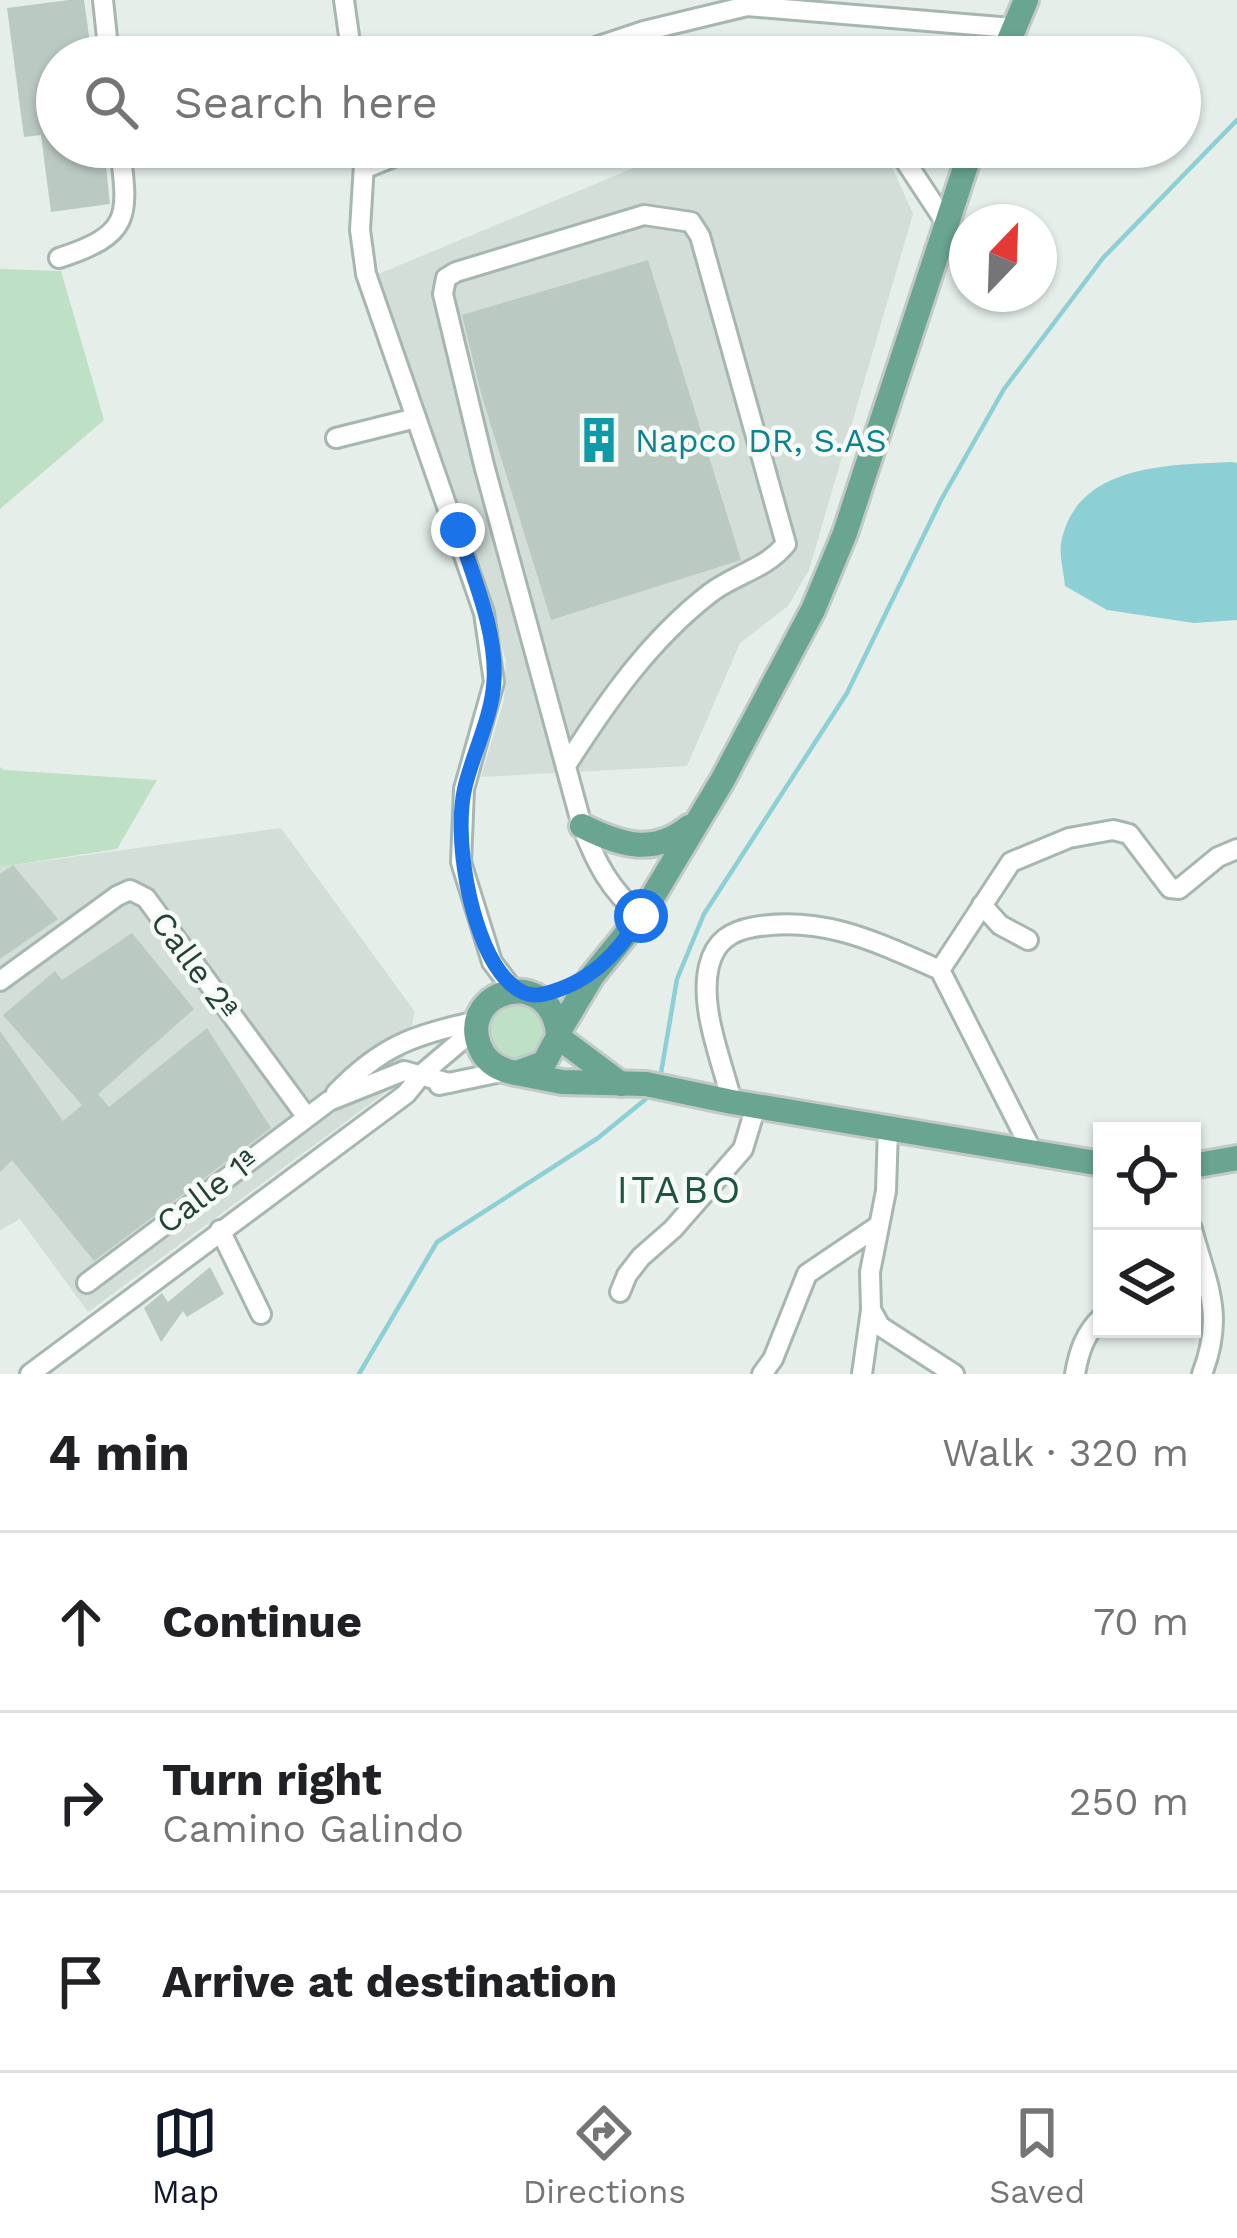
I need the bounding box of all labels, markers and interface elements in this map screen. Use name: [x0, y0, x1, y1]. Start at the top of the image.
search box: [36, 36, 1201, 168]
icon: search: [78, 69, 144, 135]
text: Search here: [174, 76, 438, 129]
north arrow: [949, 204, 1057, 312]
building icon: Napco DR, S.AS: [574, 415, 624, 465]
place label: Napco DR, S.AS: [635, 421, 887, 460]
route end: [431, 503, 485, 557]
route start: [614, 889, 668, 943]
street label: Calle 2ª: [143, 904, 247, 1027]
map controls: [1093, 1122, 1201, 1338]
button: locate: [1093, 1122, 1201, 1230]
street label: Calle 1ª: [149, 1140, 266, 1242]
district label: ITABO: [617, 1167, 743, 1212]
button: layers: [1093, 1230, 1201, 1338]
text: 4 min: [48, 1423, 190, 1482]
text: Walk · 320 m: [942, 1430, 1189, 1475]
icon: ahead: [48, 1589, 114, 1655]
text: Continue: [162, 1595, 362, 1648]
text: 70 m: [1093, 1599, 1189, 1644]
text: Turn right: [162, 1753, 382, 1806]
icon: right: [48, 1769, 114, 1835]
text: 250 m: [1069, 1779, 1189, 1824]
text: Camino Galindo: [162, 1806, 464, 1851]
icon: arrive: [48, 1949, 114, 2015]
text: Arrive at destination: [162, 1955, 617, 2008]
tab: Map: [152, 2100, 219, 2211]
tab: Directions: [523, 2100, 686, 2211]
tab: Saved: [989, 2100, 1085, 2211]

